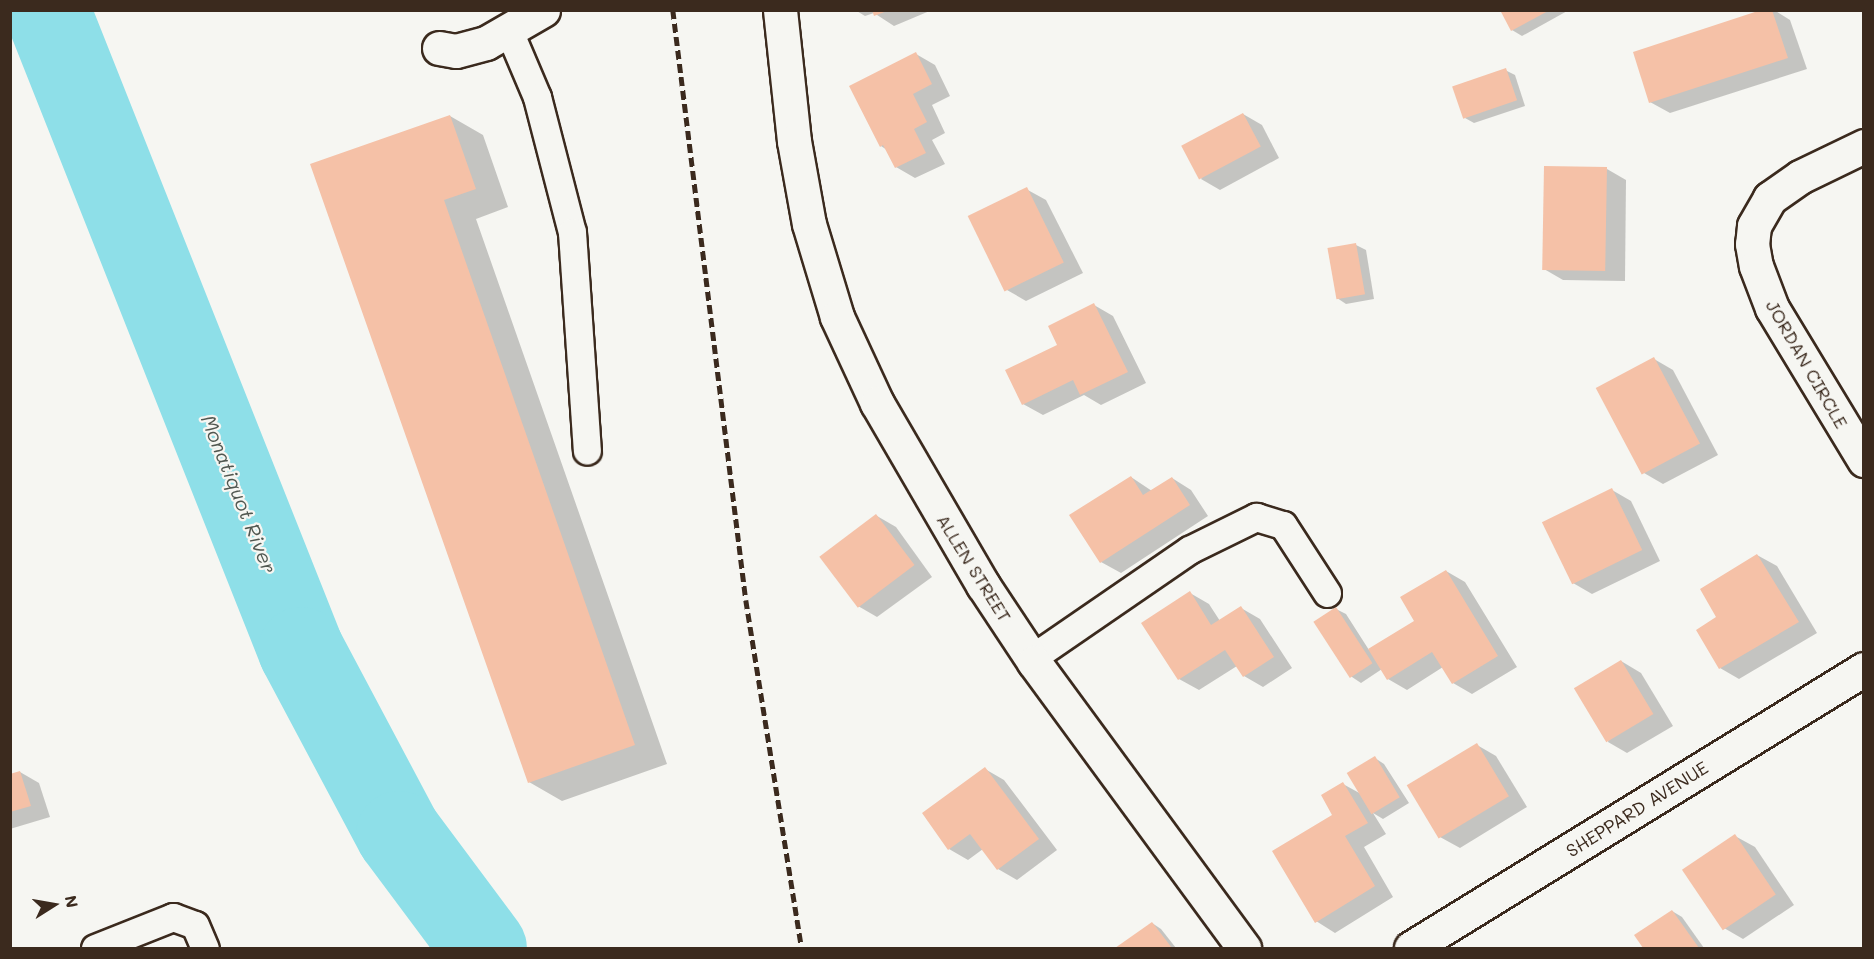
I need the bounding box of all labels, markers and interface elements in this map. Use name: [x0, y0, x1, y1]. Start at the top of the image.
street label: JORDAN CIRCLE: [1762, 296, 1852, 432]
water label: Monatiquot River: [196, 411, 282, 577]
street label: ALLEN STREET: [932, 510, 1016, 626]
street label: SHEPPARD AVENUE: [1562, 757, 1712, 861]
north arrow: [24, 875, 84, 935]
text: N: [61, 894, 84, 909]

